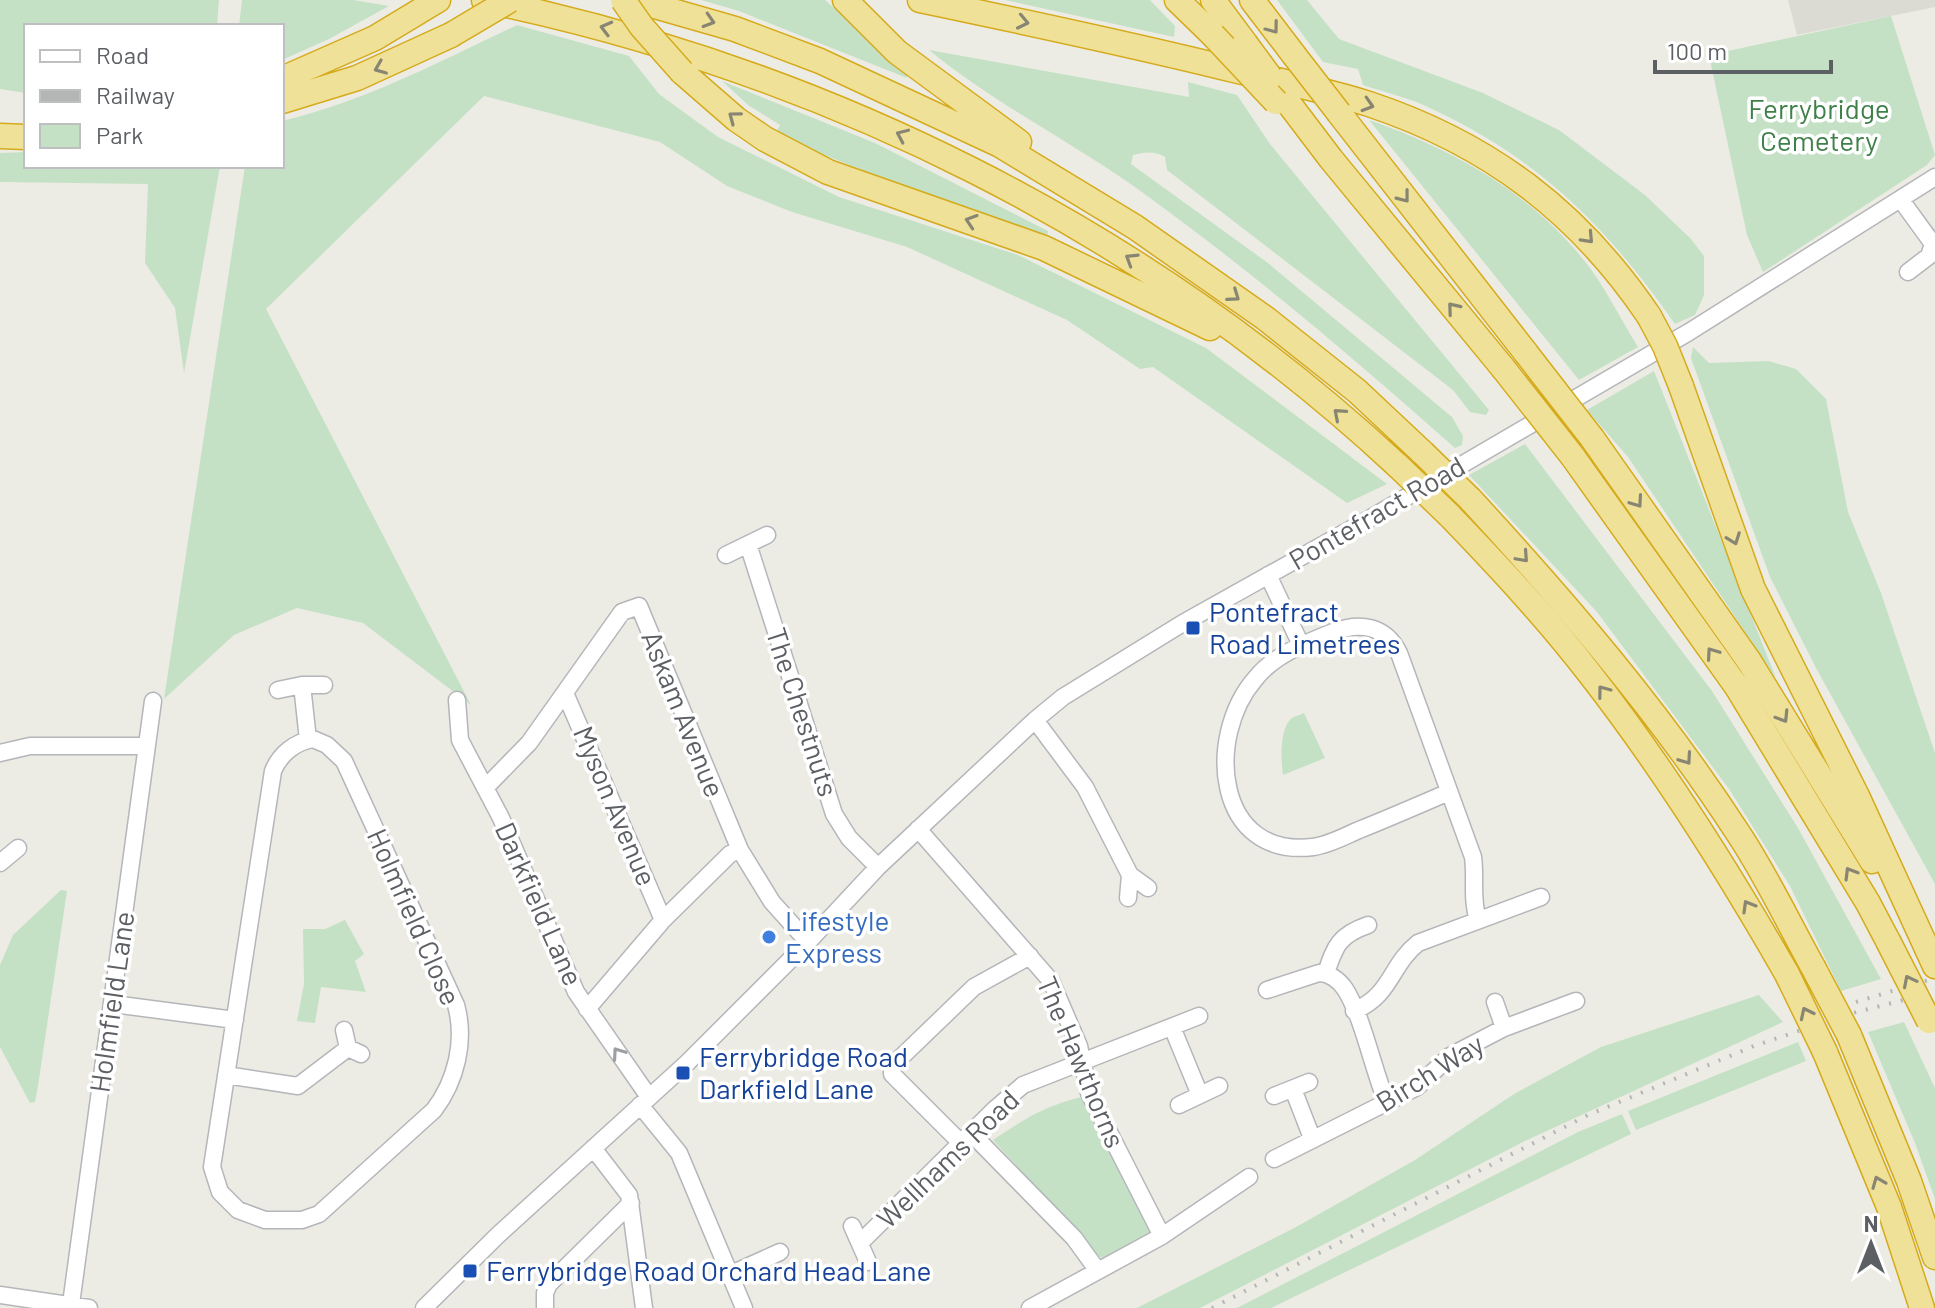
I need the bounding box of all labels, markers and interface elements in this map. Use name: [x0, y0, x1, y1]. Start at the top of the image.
one-way arrow: [701, 12, 715, 28]
one-way arrow: [1016, 13, 1030, 30]
one-way arrow: [1263, 19, 1277, 34]
one-way arrow: [599, 21, 613, 38]
legend: [24, 24, 284, 168]
scale bar: [1655, 24, 1831, 74]
text: 100 m: [1667, 36, 1727, 65]
text: Road: [96, 40, 149, 69]
one-way arrow: [374, 59, 388, 75]
text: Railway: [96, 80, 175, 109]
park label: Ferrybridge Cemetery: [1748, 91, 1890, 157]
one-way arrow: [1360, 95, 1374, 111]
one-way arrow: [729, 112, 743, 127]
text: Park: [96, 120, 143, 149]
one-way arrow: [896, 129, 911, 145]
one-way arrow: [1395, 188, 1409, 203]
one-way arrow: [965, 214, 979, 230]
one-way arrow: [1578, 229, 1593, 243]
one-way arrow: [1125, 254, 1140, 269]
one-way arrow: [1226, 287, 1240, 302]
one-way arrow: [1448, 303, 1463, 317]
one-way arrow: [1334, 409, 1349, 424]
street label: Pontefract Road: [1282, 448, 1471, 576]
one-way arrow: [1627, 493, 1642, 507]
one-way arrow: [1724, 531, 1741, 545]
one-way arrow: [1513, 547, 1528, 562]
place label: Pontefract Road Limetrees: [1209, 594, 1401, 660]
marker: Pontefract Road Limetrees: [1184, 619, 1202, 637]
street label: The Chestnuts: [760, 623, 846, 800]
street label: Askam Avenue: [635, 626, 733, 802]
one-way arrow: [1707, 647, 1722, 661]
one-way arrow: [1598, 685, 1613, 699]
one-way arrow: [1774, 708, 1789, 723]
street label: Myson Avenue: [567, 721, 665, 891]
one-way arrow: [1676, 750, 1691, 765]
street label: Darkfield Lane: [489, 817, 591, 990]
street label: Holmfield Close: [361, 823, 469, 1010]
one-way arrow: [1844, 867, 1860, 882]
one-way arrow: [1742, 900, 1758, 915]
place label: Lifestyle Express: [785, 903, 889, 969]
street label: Holmfield Lane: [81, 909, 141, 1095]
marker: Lifestyle Express: [760, 928, 778, 946]
street label: The Hawthorns: [1031, 971, 1133, 1153]
one-way arrow: [1903, 974, 1918, 989]
one-way arrow: [1800, 1006, 1816, 1021]
street label: Birch Way: [1369, 1026, 1490, 1118]
place label: Ferrybridge Road Darkfield Lane: [699, 1039, 908, 1105]
one-way arrow: [613, 1047, 628, 1061]
marker: Ferrybridge Road Darkfield Lane: [674, 1064, 692, 1082]
street label: Wellhams Road: [869, 1082, 1026, 1235]
one-way arrow: [1872, 1176, 1888, 1190]
north arrow: [1831, 1204, 1911, 1284]
text: N: [1864, 1210, 1878, 1236]
place label: Ferrybridge Road Orchard Head Lane: [486, 1253, 931, 1287]
marker: Ferrybridge Road Orchard Head Lane: [461, 1262, 479, 1280]

